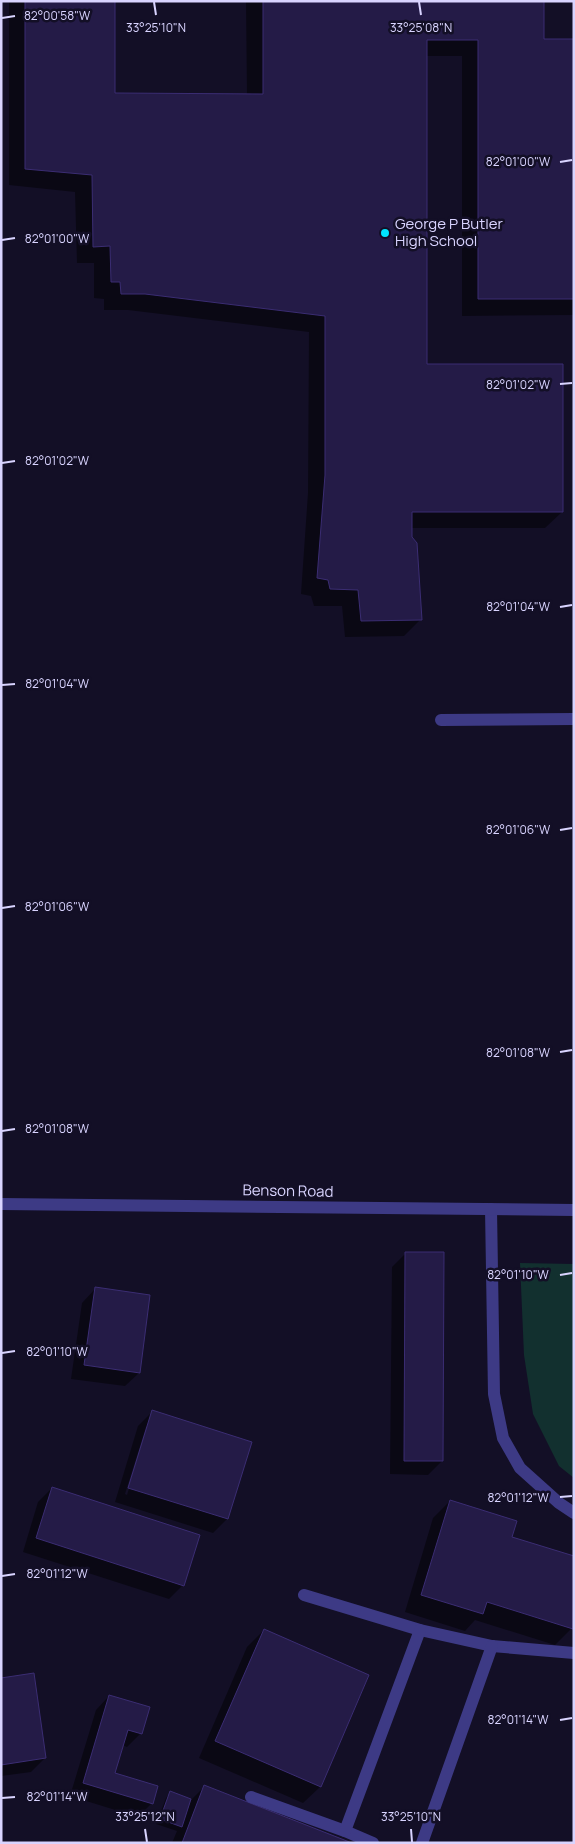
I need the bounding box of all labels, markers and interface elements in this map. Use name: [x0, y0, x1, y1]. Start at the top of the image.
text: 82°00'58"W: [24, 7, 91, 24]
text: 33°25'10"N: [126, 19, 186, 36]
text: 33°25'08"N: [390, 19, 452, 36]
text: 82°01'00"W: [486, 153, 551, 170]
place label: George P Butler High School: [395, 213, 503, 251]
marker: George P Butler High School: [379, 227, 391, 239]
text: 82°01'00"W: [25, 230, 90, 247]
text: 82°01'02"W: [486, 376, 551, 393]
text: 82°01'02"W: [25, 452, 90, 469]
text: 82°01'04"W: [486, 598, 551, 615]
text: 82°01'04"W: [25, 675, 90, 692]
text: 82°01'06"W: [486, 821, 551, 838]
text: 82°01'06"W: [25, 898, 90, 915]
text: 82°01'08"W: [486, 1044, 551, 1061]
text: 82°01'08"W: [25, 1120, 90, 1137]
street label: Benson Road: [242, 1179, 334, 1202]
text: 82°01'10"W: [487, 1266, 550, 1283]
text: 82°01'10"W: [26, 1343, 89, 1360]
text: 82°01'12"W: [487, 1489, 549, 1506]
text: 82°01'12"W: [26, 1565, 88, 1582]
text: 82°01'14"W: [487, 1711, 549, 1728]
text: 82°01'14"W: [26, 1788, 88, 1805]
text: 33°25'12"N: [115, 1808, 175, 1825]
text: 33°25'10"N: [381, 1808, 441, 1825]

